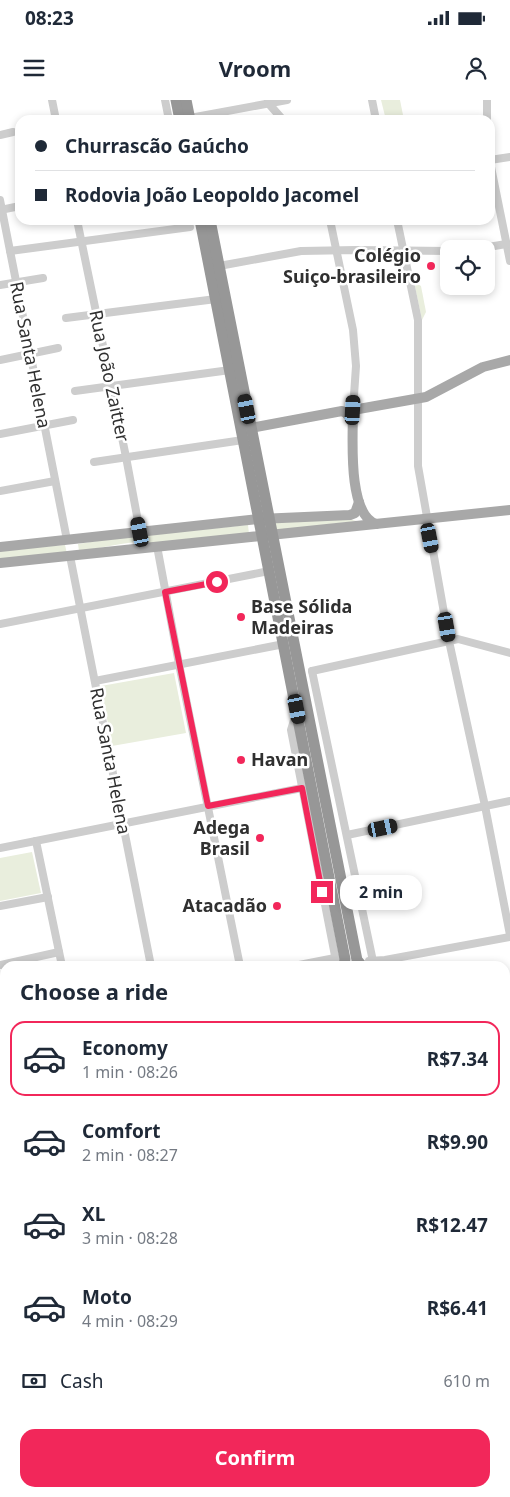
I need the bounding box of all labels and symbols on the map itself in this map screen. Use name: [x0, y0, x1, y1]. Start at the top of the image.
place label: Colégio Suiço-brasileiro: [283, 243, 421, 288]
marker: Colégio Suiço-brasileiro: [425, 260, 437, 272]
street label: Rua Santa Helena: [5, 279, 57, 430]
street label: Rua João Zaitter: [84, 308, 136, 444]
car: [236, 393, 257, 425]
car: [344, 395, 361, 425]
car: [129, 516, 150, 548]
car: [419, 522, 440, 554]
route start: [206, 571, 228, 593]
place label: Base Sólida Madeiras: [251, 594, 352, 639]
marker: Base Sólida Madeiras: [235, 611, 247, 623]
car: [437, 611, 456, 643]
street label: Rua Santa Helena: [85, 685, 137, 836]
car: [286, 693, 307, 725]
place label: Havan: [251, 747, 308, 771]
marker: Havan: [235, 754, 247, 766]
place label: Adega Brasil: [193, 815, 250, 860]
car: [366, 818, 399, 838]
marker: Adega Brasil: [254, 832, 266, 844]
callout: 2 min: [340, 874, 422, 910]
route end: [311, 881, 333, 903]
place label: Atacadão: [182, 893, 267, 917]
marker: Atacadão: [271, 900, 283, 912]

